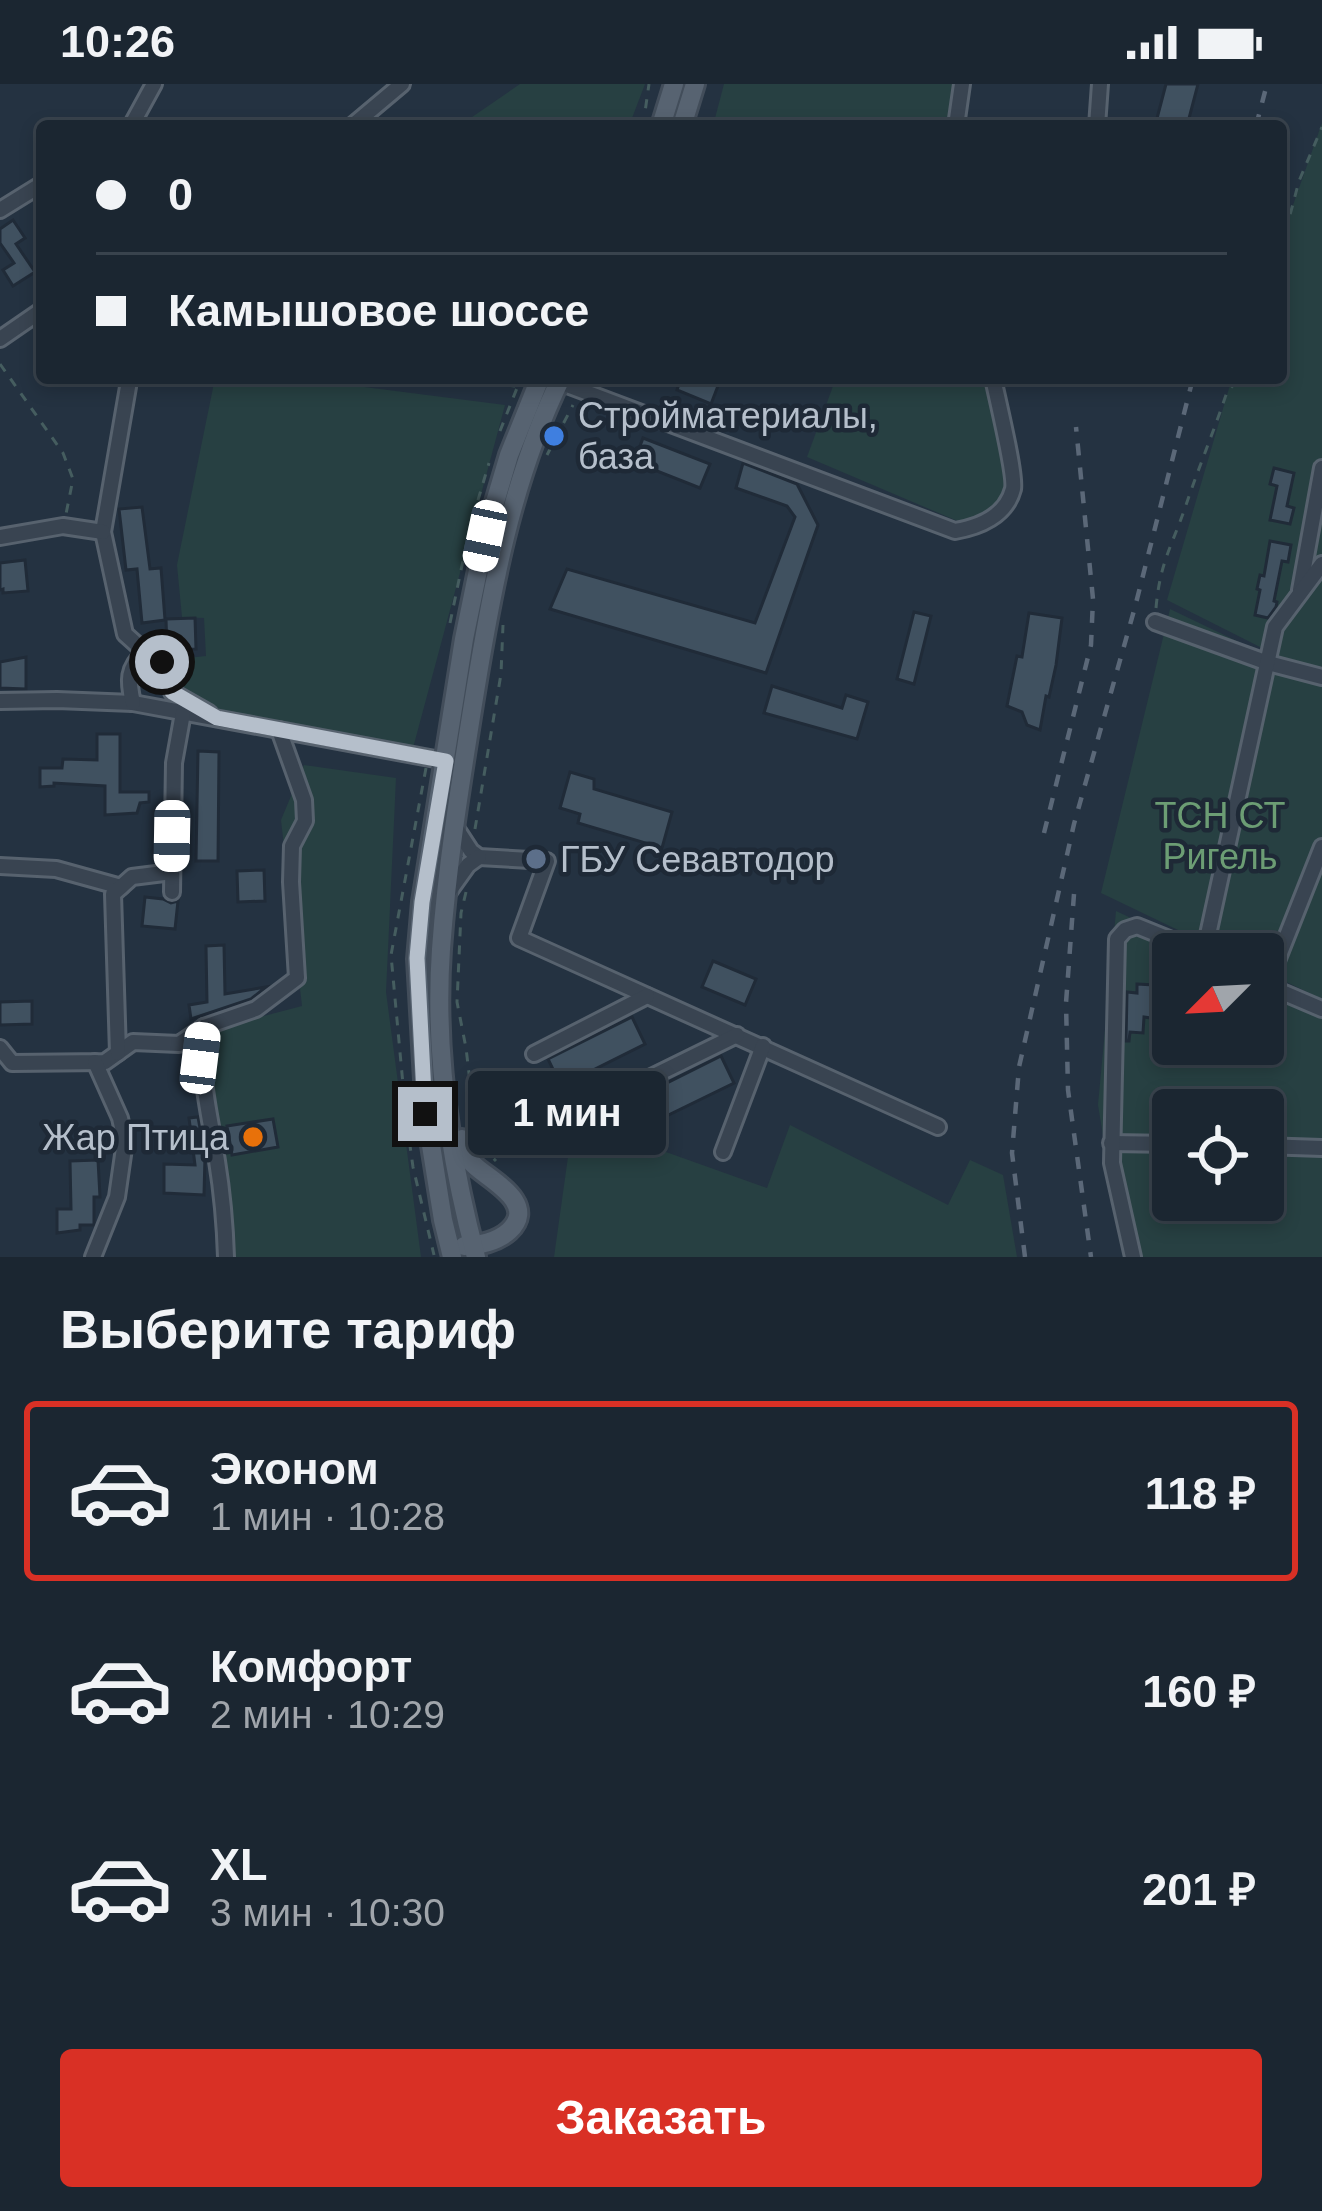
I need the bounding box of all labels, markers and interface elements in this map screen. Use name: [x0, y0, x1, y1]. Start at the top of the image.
text: 10:26: [60, 16, 175, 67]
text: 0: [168, 169, 193, 220]
text: Камышовое шоссе: [168, 285, 589, 336]
place label: Стройматериалы, база: [578, 395, 878, 477]
marker: Стройматериалы, база: [541, 423, 567, 449]
car: [460, 497, 510, 575]
route start: [135, 635, 189, 689]
park label: ТСН СТ Ригель: [1155, 795, 1285, 877]
car: [153, 800, 191, 872]
place label: ГБУ Севавтодор: [560, 839, 835, 880]
marker: ГБУ Севавтодор: [523, 846, 549, 872]
north arrow: [1152, 933, 1284, 1065]
map controls: [1152, 933, 1284, 1221]
car: [178, 1020, 222, 1096]
callout: 1 мин: [467, 1072, 665, 1156]
route end: [398, 1087, 452, 1141]
button: locate: [1152, 1089, 1284, 1221]
text: 1 мин: [513, 1091, 621, 1134]
place label: Жар Птица: [42, 1117, 230, 1158]
marker: Жар Птица: [240, 1124, 266, 1150]
text: Выберите тариф: [60, 1299, 516, 1359]
icon: car: [66, 1437, 174, 1545]
text: Эконом: [210, 1443, 379, 1494]
text: 118 ₽: [1145, 1468, 1256, 1519]
text: 1 мин · 10:28: [210, 1495, 445, 1538]
icon: car: [66, 1635, 174, 1743]
text: Комфорт: [210, 1641, 412, 1692]
text: 160 ₽: [1142, 1666, 1256, 1717]
text: 2 мин · 10:29: [210, 1693, 445, 1736]
icon: car: [66, 1833, 174, 1941]
text: XL: [210, 1839, 268, 1890]
text: 201 ₽: [1142, 1864, 1256, 1915]
text: 3 мин · 10:30: [210, 1891, 445, 1934]
button: Заказать: [60, 2049, 1262, 2187]

